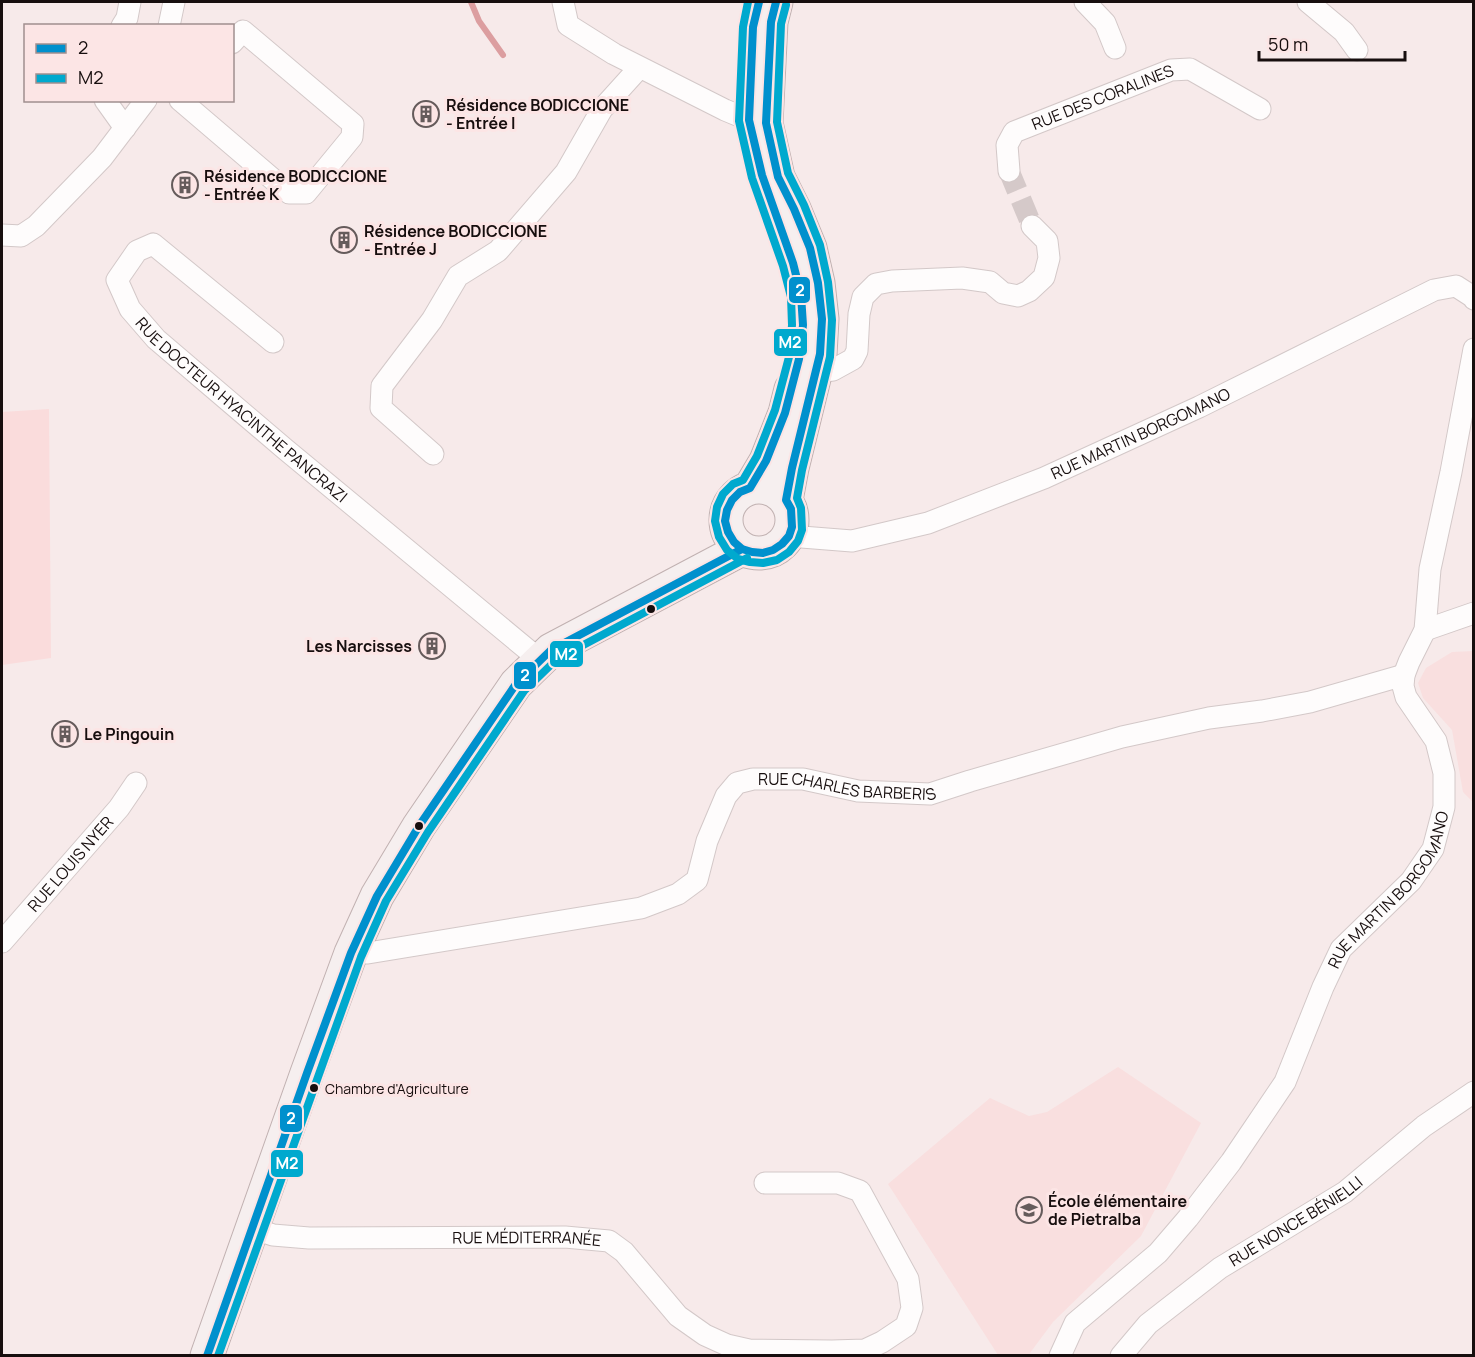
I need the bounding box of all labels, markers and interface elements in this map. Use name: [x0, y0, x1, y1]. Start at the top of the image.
legend: [24, 24, 234, 102]
scale bar: [1259, 24, 1404, 62]
text: 50 m: [1268, 32, 1308, 56]
text: 2: [78, 35, 88, 59]
street label: RUE DES CORALINES: [1028, 59, 1177, 135]
text: M2: [78, 65, 103, 89]
place label: Résidence BODICCIONE - Entrée I: [446, 94, 629, 134]
building icon: Résidence BODICCIONE - Entrée I: [411, 99, 441, 129]
place label: Résidence BODICCIONE - Entrée K: [204, 165, 387, 205]
building icon: Résidence BODICCIONE - Entrée K: [170, 170, 200, 200]
place label: Résidence BODICCIONE - Entrée J: [364, 220, 547, 260]
building icon: Résidence BODICCIONE - Entrée J: [329, 225, 359, 255]
line badge: 2: [788, 276, 811, 304]
text: 2: [795, 279, 805, 301]
street label: RUE DOCTEUR HYACINTHE PANCRAZI: [131, 312, 352, 507]
line badge: M2: [773, 328, 808, 357]
text: M2: [778, 331, 802, 353]
street label: RUE MARTIN BORGOMANO: [1047, 382, 1234, 484]
unlabelled marker: [645, 603, 657, 615]
building icon: Les Narcisses: [417, 631, 447, 661]
place label: Les Narcisses: [306, 635, 412, 657]
line badge: M2: [549, 640, 584, 668]
text: M2: [554, 643, 578, 665]
line badge: 2: [513, 661, 537, 690]
text: 2: [520, 664, 530, 686]
building icon: Le Pingouin: [50, 719, 80, 749]
place label: Le Pingouin: [84, 723, 174, 745]
street label: RUE CHARLES BARBERIS: [758, 768, 939, 806]
street label: RUE MARTIN BORGOMANO: [1322, 808, 1454, 972]
street label: RUE LOUIS NYER: [23, 811, 118, 916]
unlabelled marker: [413, 820, 425, 832]
place label: Chambre d'Agriculture: [325, 1079, 469, 1098]
marker: Chambre d'Agriculture: [308, 1082, 320, 1094]
line badge: 2: [279, 1104, 303, 1133]
text: 2: [286, 1107, 296, 1129]
line badge: M2: [270, 1149, 304, 1178]
text: M2: [275, 1152, 299, 1174]
street label: RUE NONCE BÉNIELLI: [1225, 1171, 1367, 1271]
place label: École élémentaire de Pietralba: [1048, 1190, 1188, 1230]
school or university icon: École élémentaire de Pietralba: [1014, 1195, 1044, 1225]
street label: RUE MÉDITERRANÉE: [452, 1226, 602, 1251]

